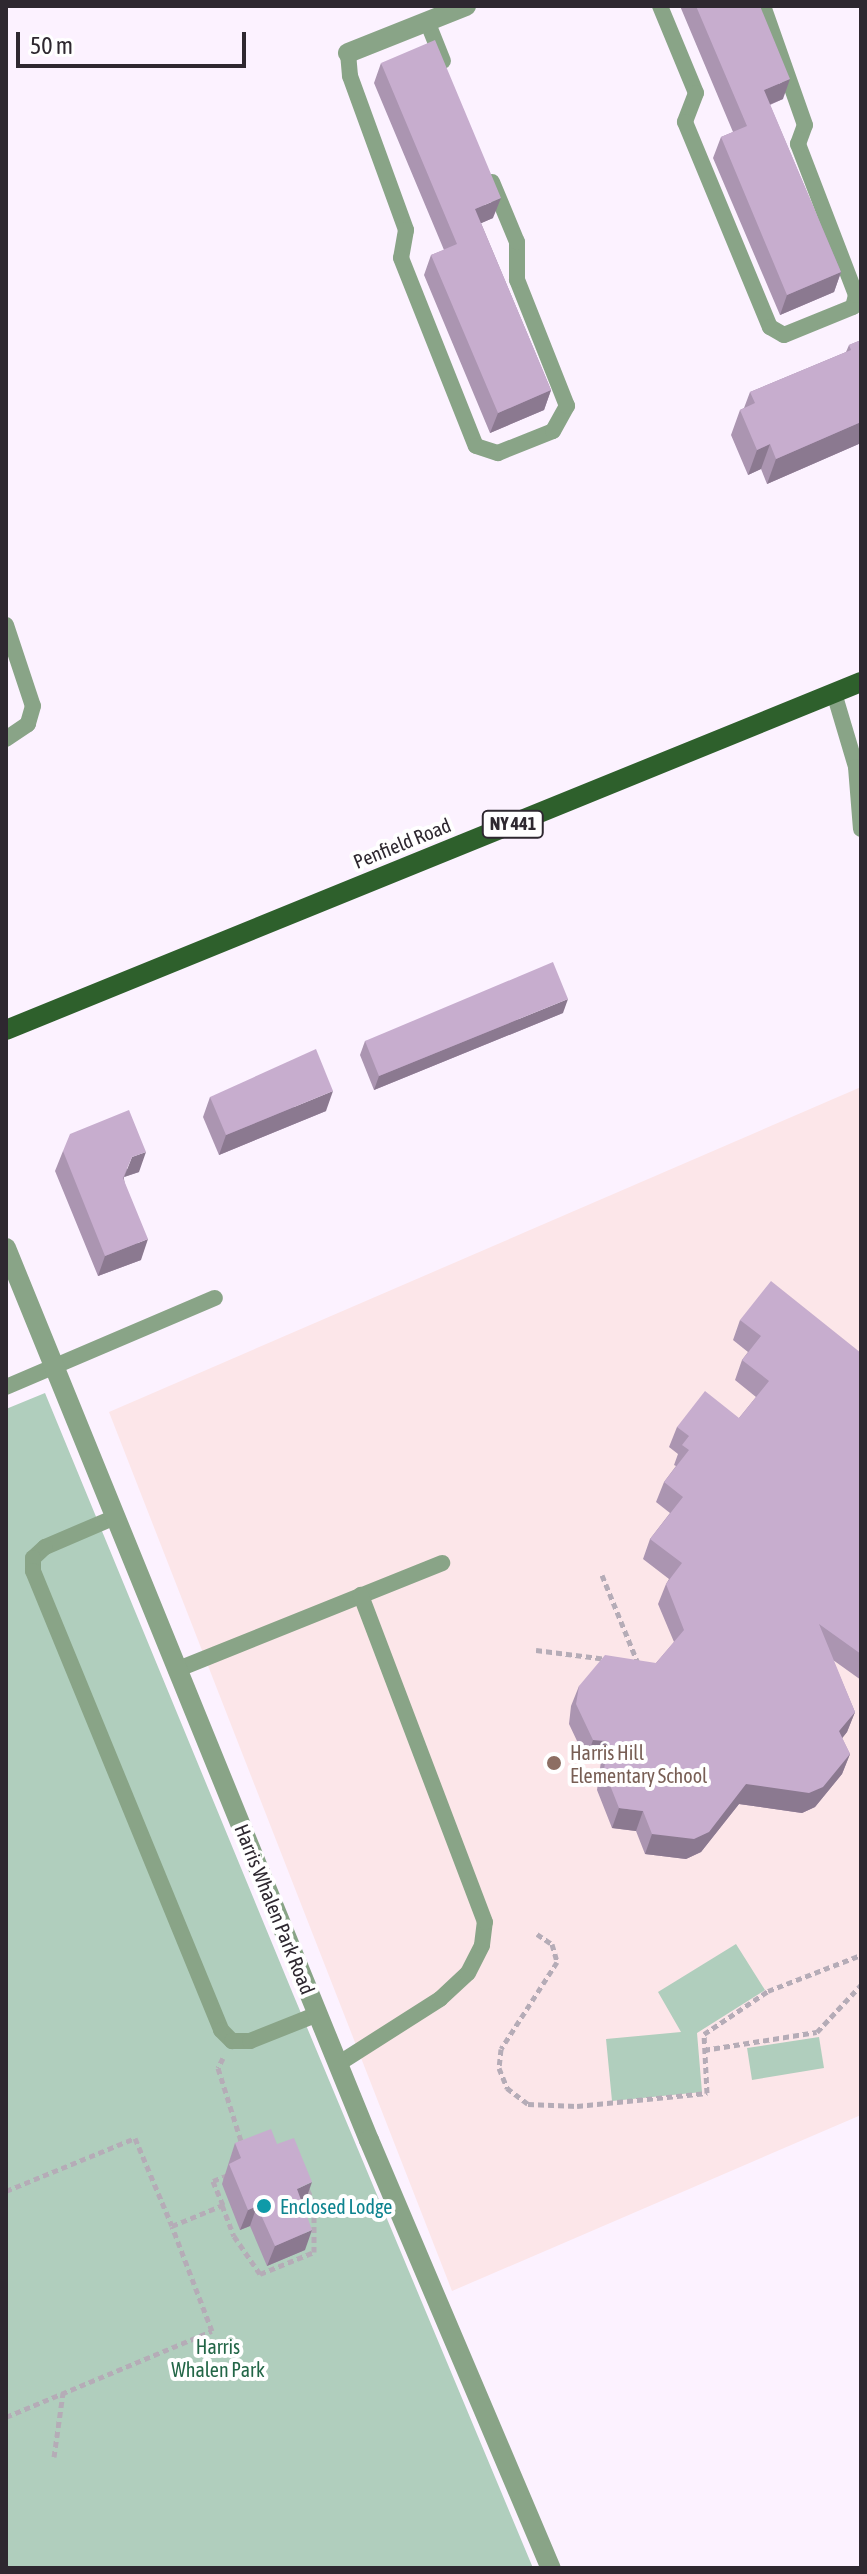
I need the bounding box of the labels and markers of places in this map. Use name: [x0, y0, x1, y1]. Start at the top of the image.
place label: Harris Hill Elementary School: [570, 1740, 707, 1787]
marker: Harris Hill Elementary School: [545, 1754, 563, 1772]
place label: Enclosed Lodge: [280, 2194, 392, 2218]
marker: Enclosed Lodge: [255, 2197, 273, 2215]

